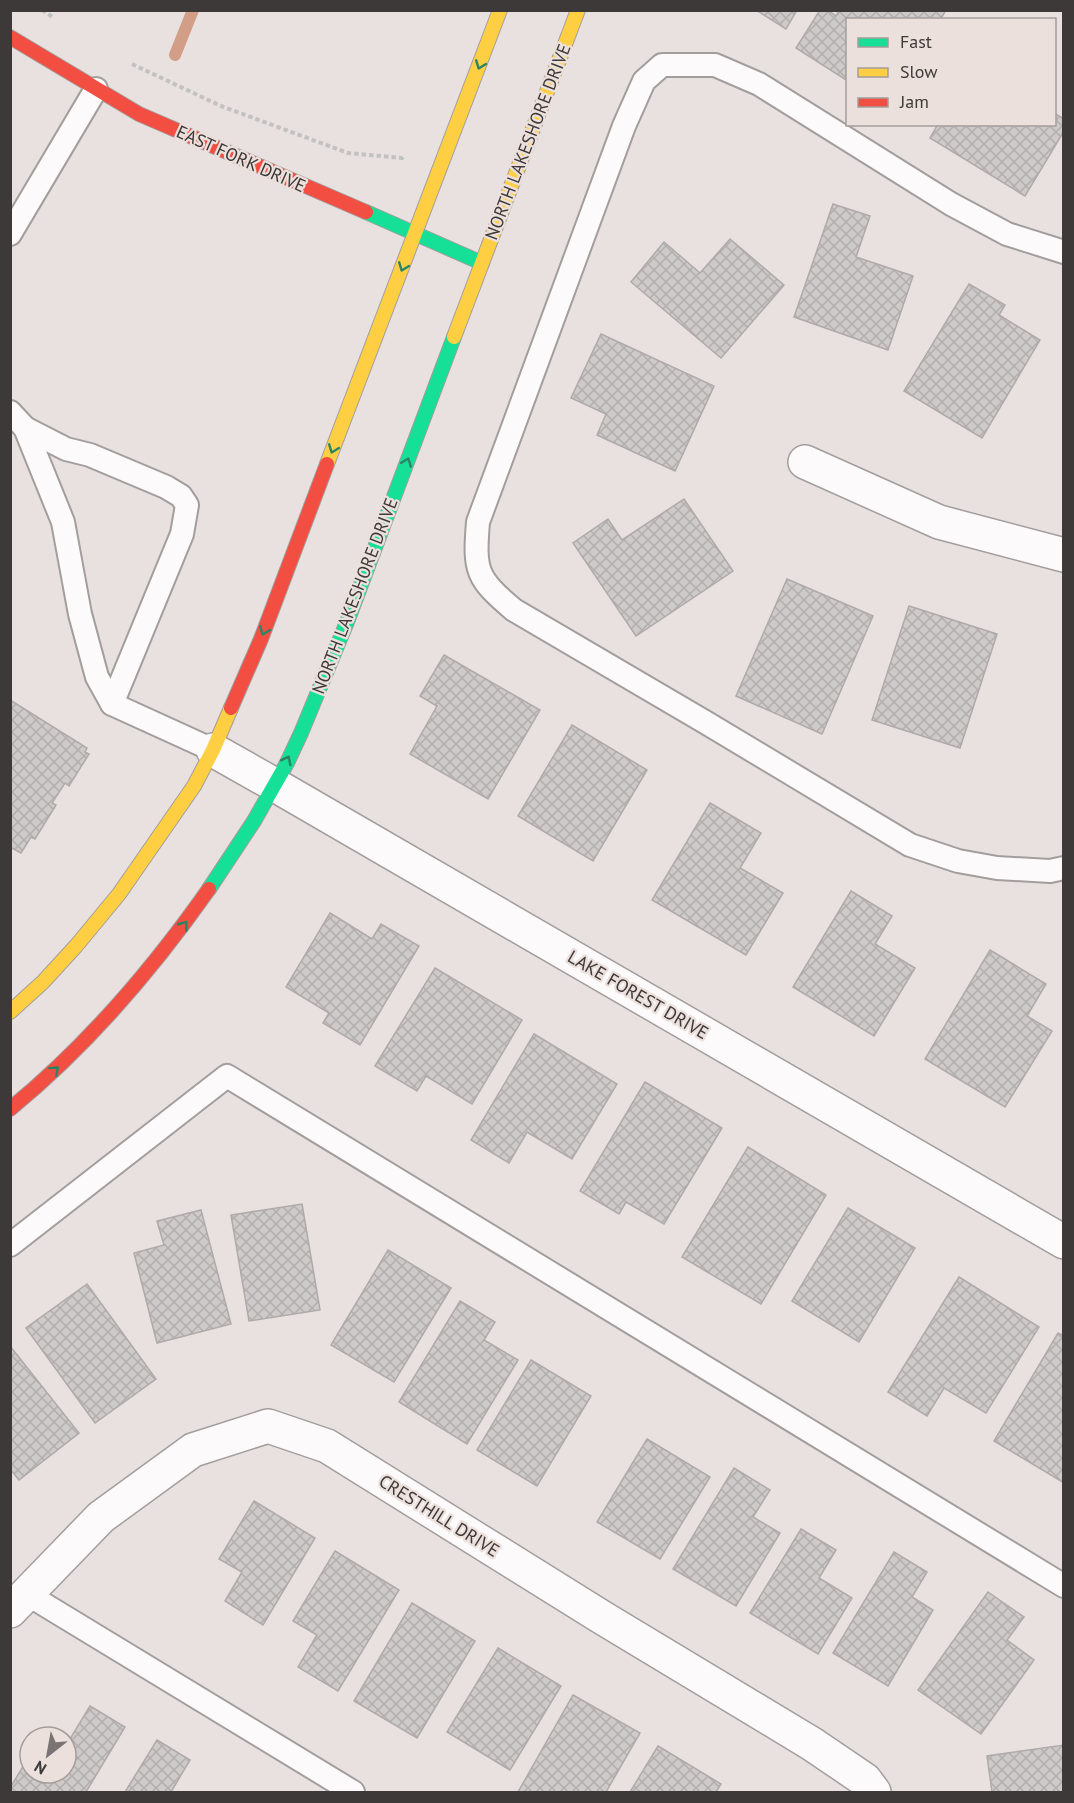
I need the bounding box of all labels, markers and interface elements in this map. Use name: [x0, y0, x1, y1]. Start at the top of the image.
legend: [846, 18, 1056, 126]
text: Fast: [900, 30, 932, 53]
street label: NORTH LAKESHORE DRIVE: [479, 40, 576, 243]
one-way arrow: [474, 59, 487, 70]
text: Slow: [900, 60, 938, 83]
text: Jam: [899, 90, 929, 113]
street label: EAST FORK DRIVE: [173, 120, 309, 197]
one-way arrow: [398, 261, 410, 272]
one-way arrow: [328, 444, 341, 454]
one-way arrow: [400, 457, 412, 468]
street label: NORTH LAKESHORE DRIVE: [306, 494, 403, 697]
one-way arrow: [258, 626, 271, 636]
one-way arrow: [280, 755, 292, 766]
one-way arrow: [176, 920, 187, 931]
street label: LAKE FOREST DRIVE: [564, 945, 713, 1044]
one-way arrow: [48, 1066, 58, 1077]
street label: CRESTHILL DRIVE: [375, 1469, 504, 1562]
north arrow: [18, 1725, 78, 1785]
text: N: [31, 1757, 50, 1779]

